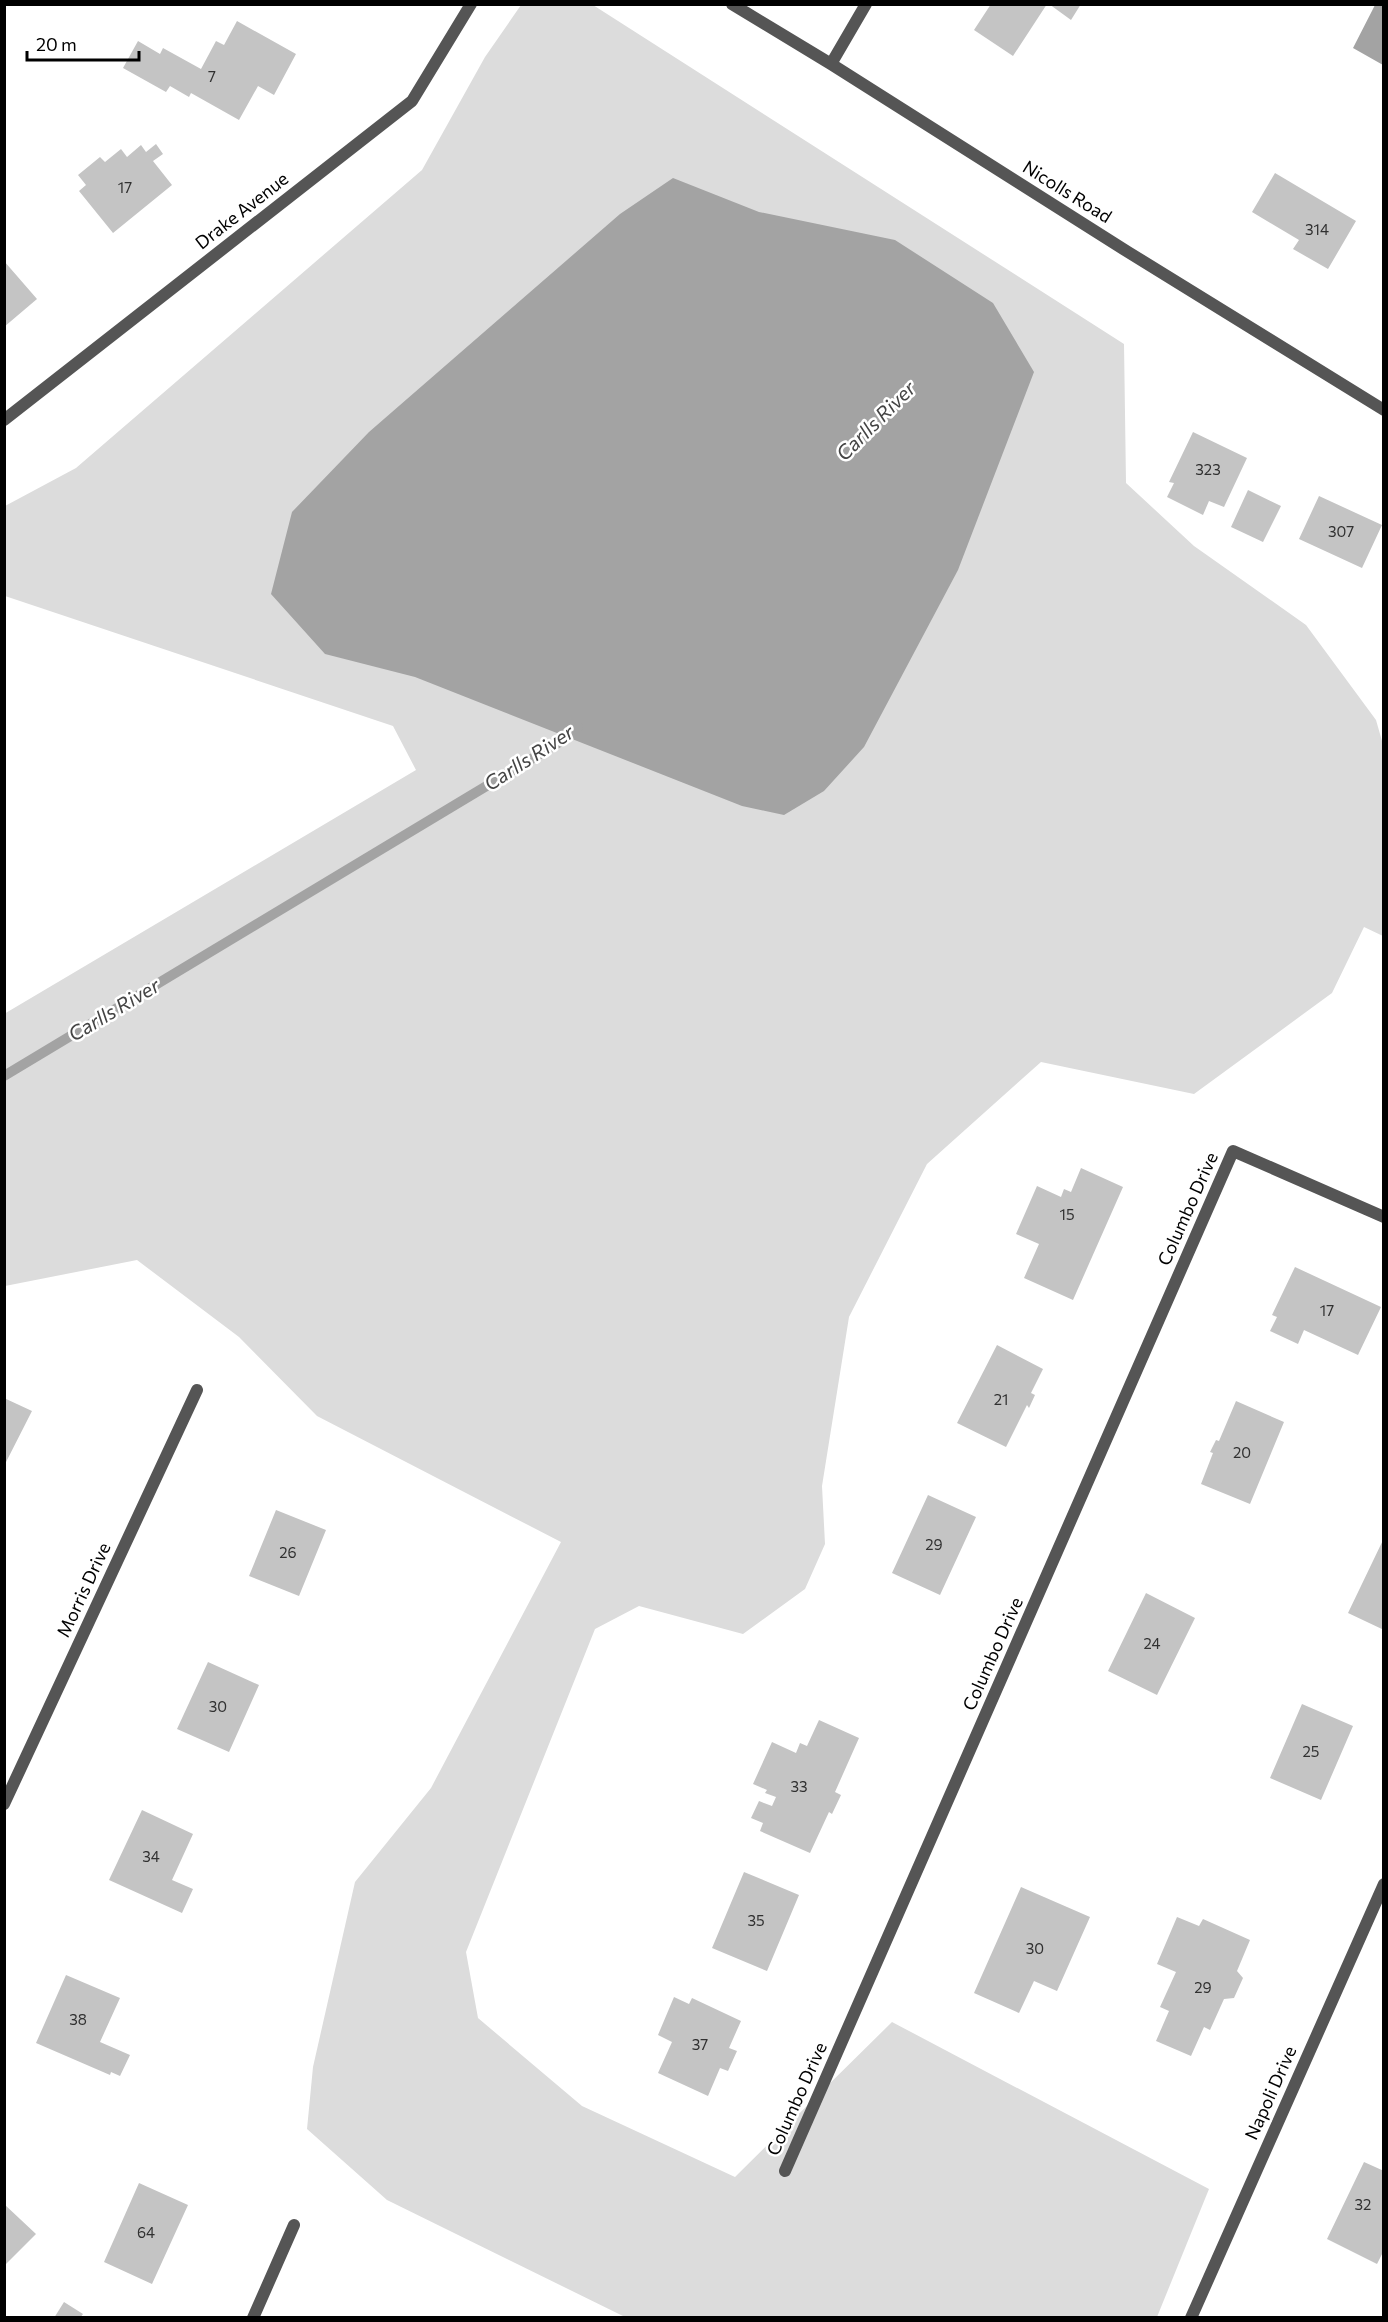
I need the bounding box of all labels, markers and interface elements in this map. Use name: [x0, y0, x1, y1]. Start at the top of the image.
scale bar: [27, 24, 140, 62]
text: 20 m: [36, 33, 77, 55]
house number: 7: [208, 67, 216, 85]
street label: Nicolls Road: [1019, 155, 1116, 227]
street label: Drake Avenue: [190, 167, 292, 253]
house number: 17: [118, 178, 132, 196]
house number: 314: [1305, 220, 1329, 238]
water label: Carlls River: [831, 375, 921, 465]
house number: 323: [1195, 460, 1221, 478]
house number: 307: [1328, 522, 1354, 540]
water label: Carlls River: [479, 719, 579, 795]
water label: Carlls River: [63, 972, 164, 1046]
street label: Columbo Drive: [1152, 1149, 1222, 1269]
house number: 15: [1059, 1205, 1075, 1223]
house number: 17: [1320, 1301, 1334, 1319]
house number: 21: [994, 1390, 1008, 1408]
house number: 20: [1233, 1443, 1251, 1461]
house number: 29: [925, 1535, 943, 1553]
street label: Morris Drive: [52, 1539, 115, 1640]
house number: 26: [279, 1543, 297, 1561]
street label: Columbo Drive: [957, 1594, 1027, 1714]
house number: 24: [1143, 1634, 1161, 1652]
house number: 30: [209, 1697, 227, 1715]
house number: 25: [1303, 1742, 1319, 1760]
house number: 33: [790, 1777, 808, 1795]
house number: 34: [142, 1847, 160, 1865]
house number: 35: [747, 1911, 765, 1929]
house number: 30: [1026, 1939, 1044, 1957]
house number: 29: [1194, 1978, 1212, 1996]
house number: 38: [69, 2010, 87, 2028]
house number: 37: [692, 2035, 708, 2053]
street label: Columbo Drive: [761, 2039, 831, 2159]
street label: Napoli Drive: [1240, 2042, 1301, 2143]
house number: 32: [1355, 2195, 1371, 2213]
house number: 64: [137, 2223, 155, 2241]

